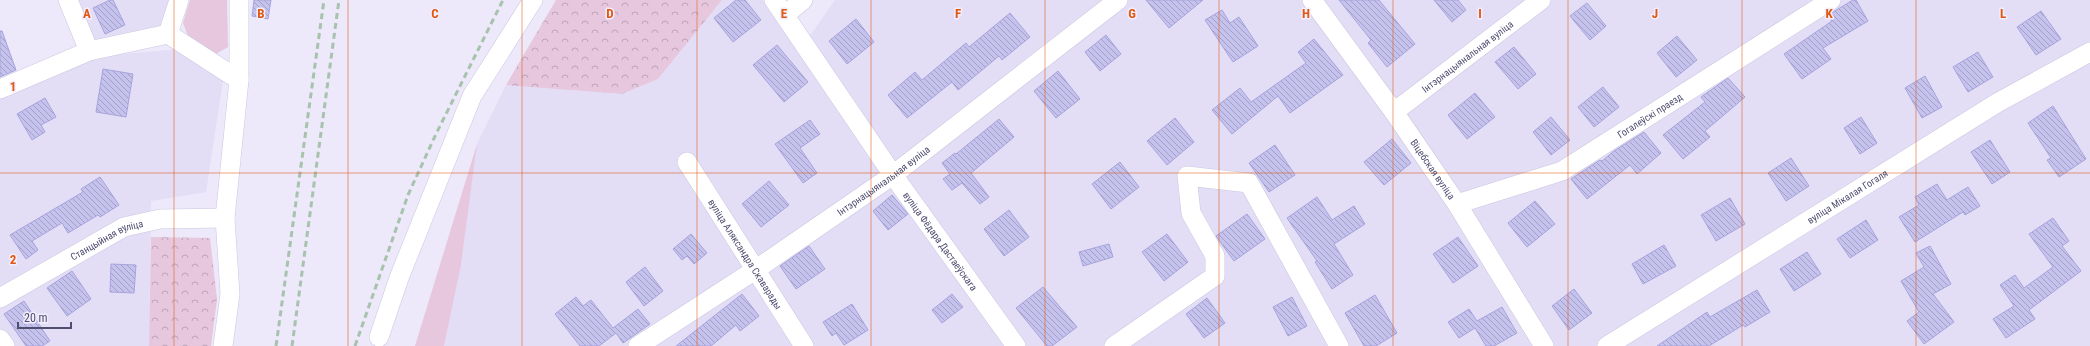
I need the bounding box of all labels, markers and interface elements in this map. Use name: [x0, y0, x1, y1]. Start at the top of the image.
text: A: [83, 6, 91, 21]
text: B: [257, 6, 265, 21]
text: C: [431, 6, 439, 21]
text: D: [606, 6, 614, 21]
text: E: [781, 6, 788, 21]
text: F: [955, 6, 961, 21]
text: G: [1128, 6, 1136, 21]
text: H: [1302, 6, 1310, 21]
text: I: [1478, 6, 1482, 21]
text: J: [1652, 6, 1658, 21]
text: K: [1825, 6, 1833, 21]
text: L: [2000, 6, 2006, 21]
street label: Інтэрнацыянальная вуліца: [1419, 18, 1515, 94]
text: 1: [10, 79, 16, 94]
street label: Гогалеўскі праезд: [1615, 90, 1685, 140]
street label: Віцебская вуліца: [1409, 137, 1458, 201]
street label: Інтэрнацыянальная вуліца: [835, 143, 932, 217]
street label: вуліца Мікалая Гогаля: [1805, 167, 1890, 226]
street label: вуліца Фёдара Дастаеўскага: [901, 190, 980, 293]
street label: вуліца Аляксандра Скаварады: [706, 197, 785, 311]
street label: Станцыйная вуліца: [68, 217, 144, 262]
text: 2: [10, 252, 17, 267]
scale bar: [18, 304, 71, 330]
text: 20 m: [24, 311, 48, 325]

